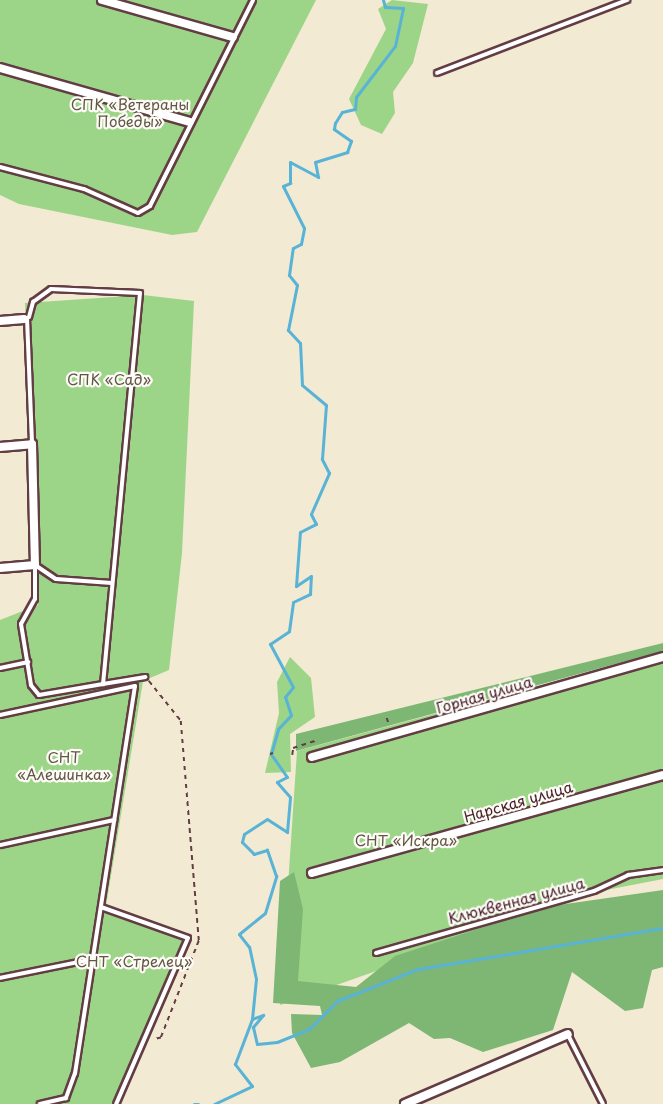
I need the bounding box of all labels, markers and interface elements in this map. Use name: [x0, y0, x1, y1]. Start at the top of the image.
park label: СПК «Ветераны Победы»: [71, 94, 189, 129]
park label: СПК «Сад»: [67, 370, 151, 388]
street label: Горная улица: [433, 672, 535, 716]
park label: СНТ «Алешинка»: [17, 747, 111, 782]
street label: Нарская улица: [461, 777, 575, 825]
park label: СНТ «Искра»: [355, 831, 457, 849]
street label: Клюквенная улица: [445, 873, 587, 927]
park label: СНТ «Стрелец»: [76, 952, 192, 970]

